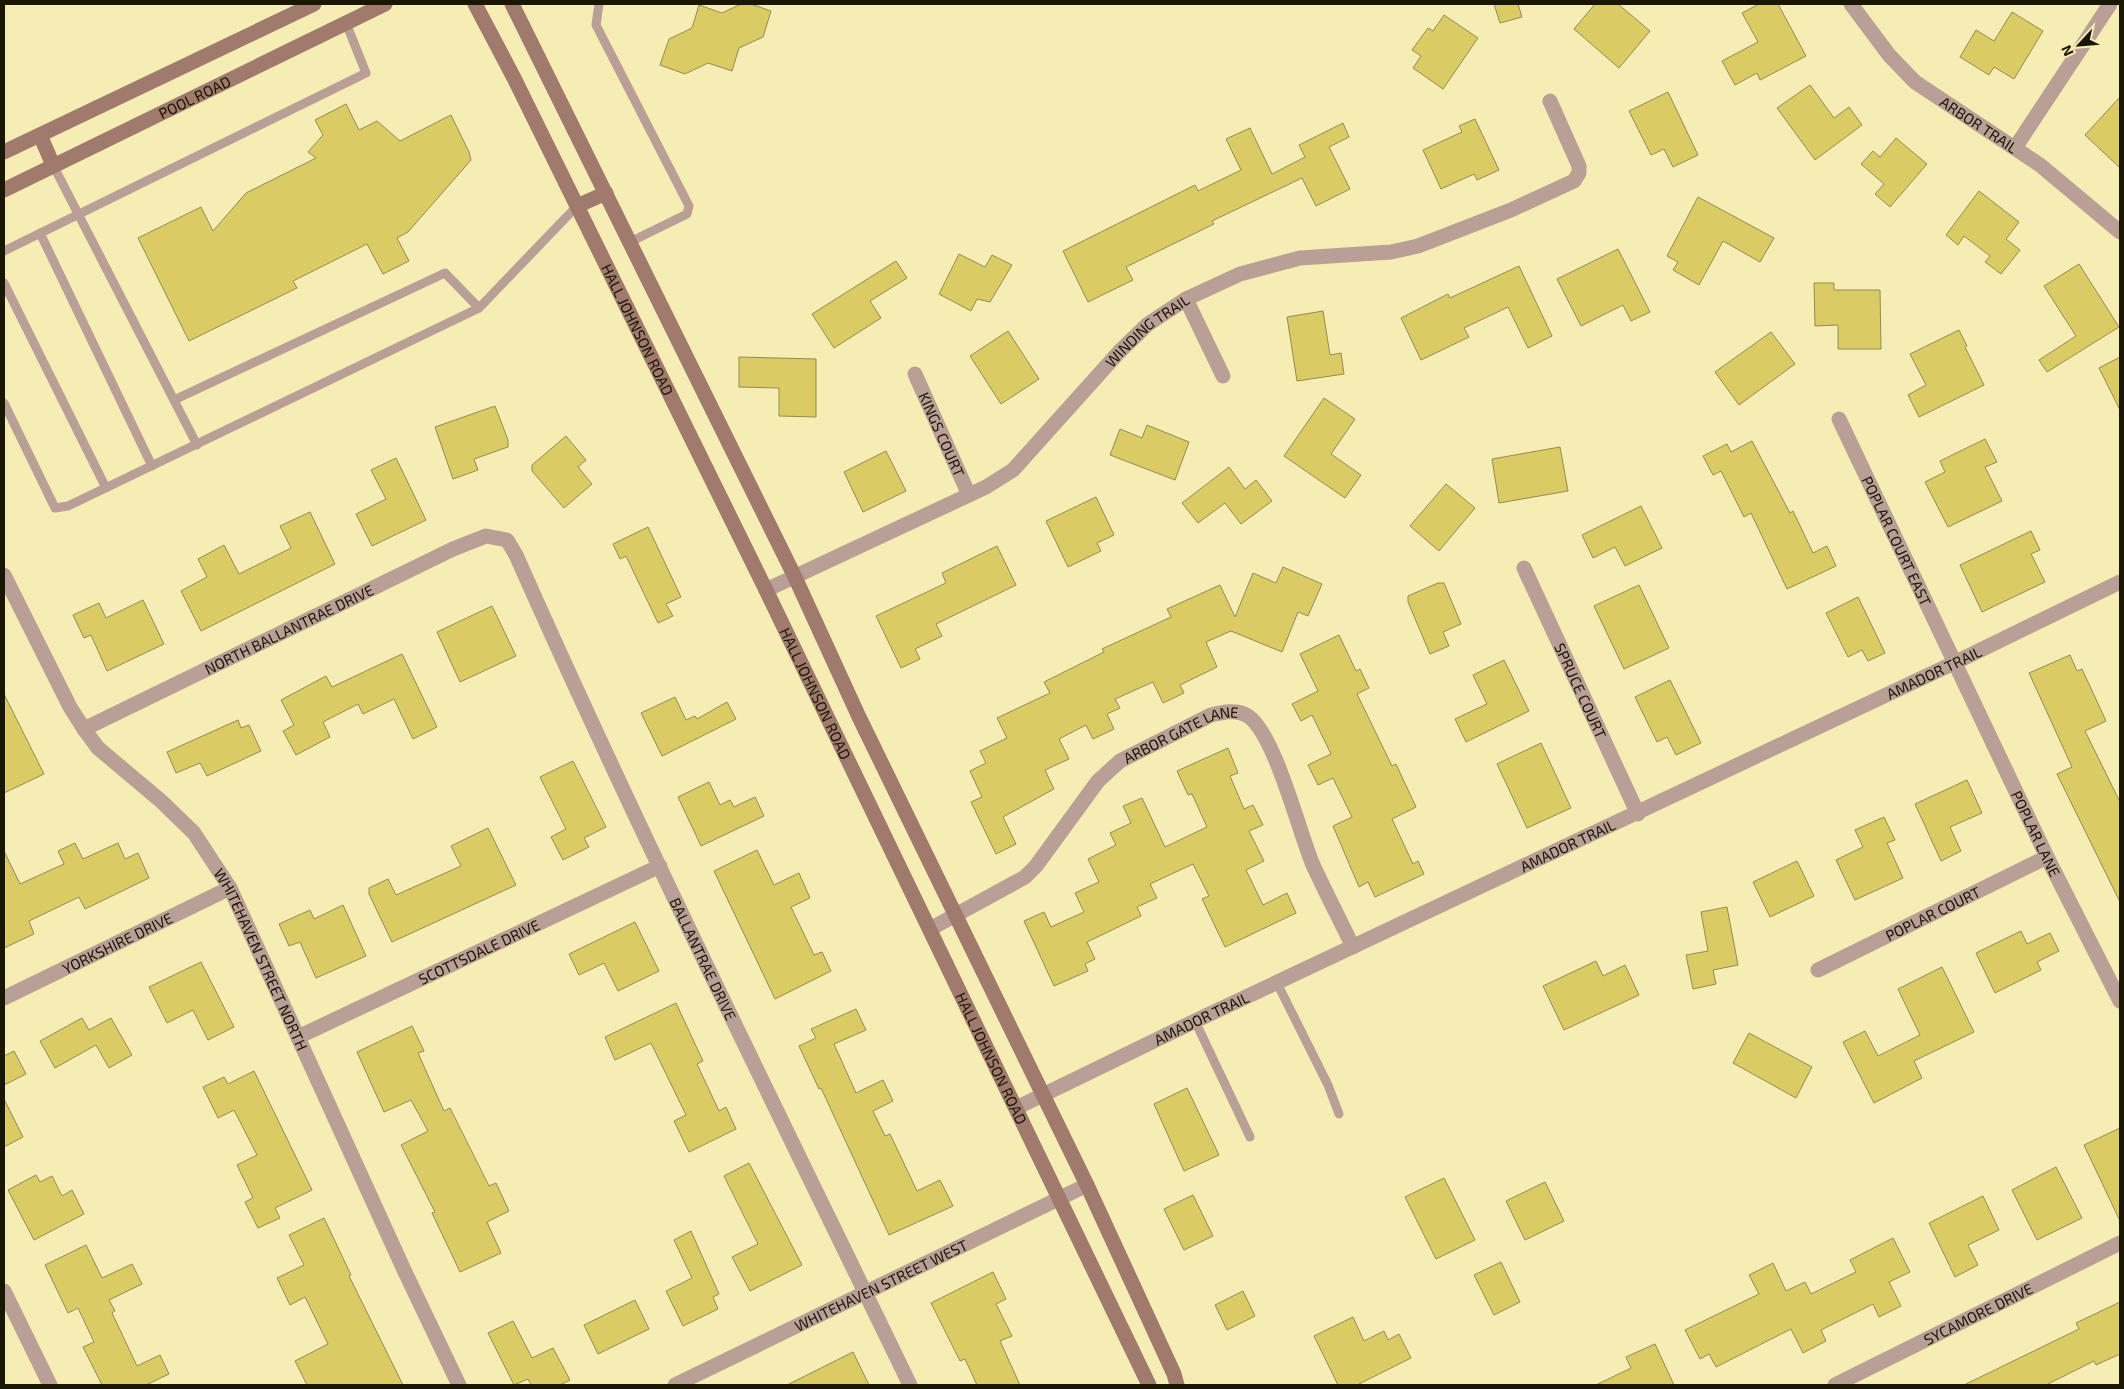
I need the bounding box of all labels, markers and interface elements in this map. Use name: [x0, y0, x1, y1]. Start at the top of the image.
north arrow: [2054, 20, 2104, 70]
text: N: [2057, 43, 2077, 59]
street label: POOL ROAD: [155, 72, 234, 122]
street label: ARBOR TRAIL: [1937, 92, 2021, 157]
street label: HALL JOHNSON ROAD: [598, 261, 678, 398]
street label: WINDING TRAIL: [1101, 290, 1193, 370]
street label: KINGS COURT: [915, 389, 969, 480]
street label: POPLAR COURT EAST: [1858, 473, 1936, 609]
street label: NORTH BALLANTRAE DRIVE: [202, 580, 376, 678]
street label: HALL JOHNSON ROAD: [776, 624, 855, 762]
street label: SPRUCE COURT: [1551, 640, 1611, 741]
street label: AMADOR TRAIL: [1883, 642, 1985, 703]
street label: ARBOR GATE LANE: [1120, 703, 1239, 767]
street label: POPLAR LANE: [2008, 788, 2064, 880]
street label: AMADOR TRAIL: [1517, 815, 1618, 875]
street label: WHITEHAVEN STREET NORTH: [211, 865, 312, 1053]
street label: POPLAR COURT: [1882, 882, 1984, 944]
street label: BALLANTRAE DRIVE: [666, 894, 740, 1023]
street label: YORKSHIRE DRIVE: [59, 908, 175, 977]
street label: SCOTTSDALE DRIVE: [415, 915, 542, 988]
street label: AMADOR TRAIL: [1151, 988, 1252, 1049]
street label: HALL JOHNSON ROAD: [952, 989, 1031, 1127]
street label: WHITEHAVEN STREET WEST: [792, 1235, 971, 1335]
street label: SYCAMORE DRIVE: [1921, 1279, 2036, 1348]

